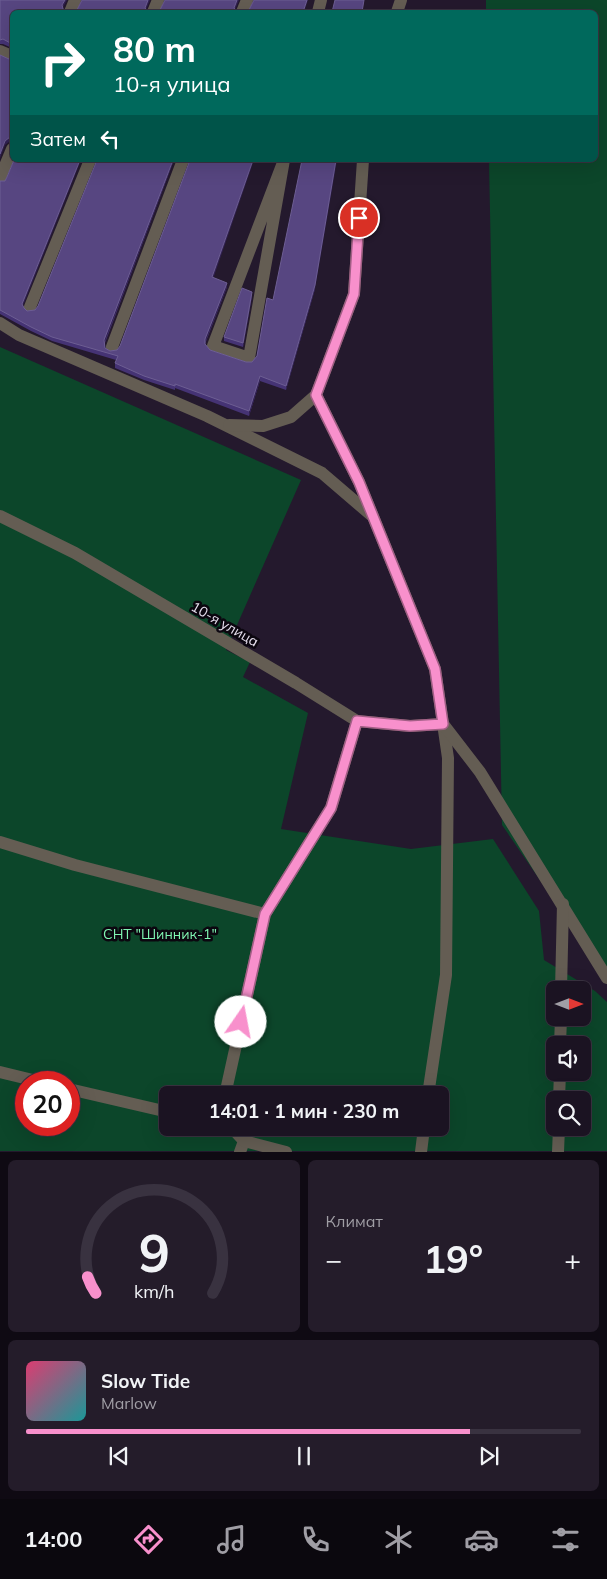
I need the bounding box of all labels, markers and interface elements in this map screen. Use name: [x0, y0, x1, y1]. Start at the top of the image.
text: 80 m: [113, 27, 196, 71]
icon: right: [30, 30, 95, 95]
text: 10-я улица: [113, 70, 231, 98]
icon: left: [96, 125, 124, 153]
text: Затем: [30, 127, 86, 151]
pin: [338, 197, 380, 239]
icon: arrive: [345, 204, 373, 232]
street label: 10-я улица: [188, 597, 262, 651]
park label: СНТ "Шинник-1": [103, 925, 217, 943]
north arrow: [546, 981, 591, 1026]
map controls: [546, 981, 591, 1136]
position arrow: [214, 995, 266, 1047]
button: sound: [546, 1036, 591, 1081]
speed limit sign: 20: [15, 1071, 80, 1136]
button: search: [546, 1091, 591, 1136]
text: 14:01 · 1 мин · 230 m: [209, 1099, 399, 1123]
text: Климат: [326, 1211, 383, 1231]
text: 9: [138, 1220, 169, 1285]
text: 19°: [423, 1235, 483, 1283]
text: −: [326, 1242, 342, 1277]
text: +: [564, 1242, 581, 1277]
text: km/h: [134, 1280, 174, 1302]
text: Slow Tide: [101, 1369, 190, 1393]
text: Marlow: [101, 1393, 157, 1413]
icon: previous: [105, 1442, 133, 1470]
icon: pause: [290, 1442, 318, 1470]
icon: next: [475, 1442, 503, 1470]
icon: directions: [131, 1522, 166, 1557]
icon: music: [214, 1522, 249, 1557]
icon: phone: [298, 1522, 333, 1557]
icon: climate: [381, 1522, 416, 1557]
icon: car: [464, 1522, 499, 1557]
icon: filters: [548, 1522, 583, 1557]
text: 14:00: [24, 1525, 82, 1553]

